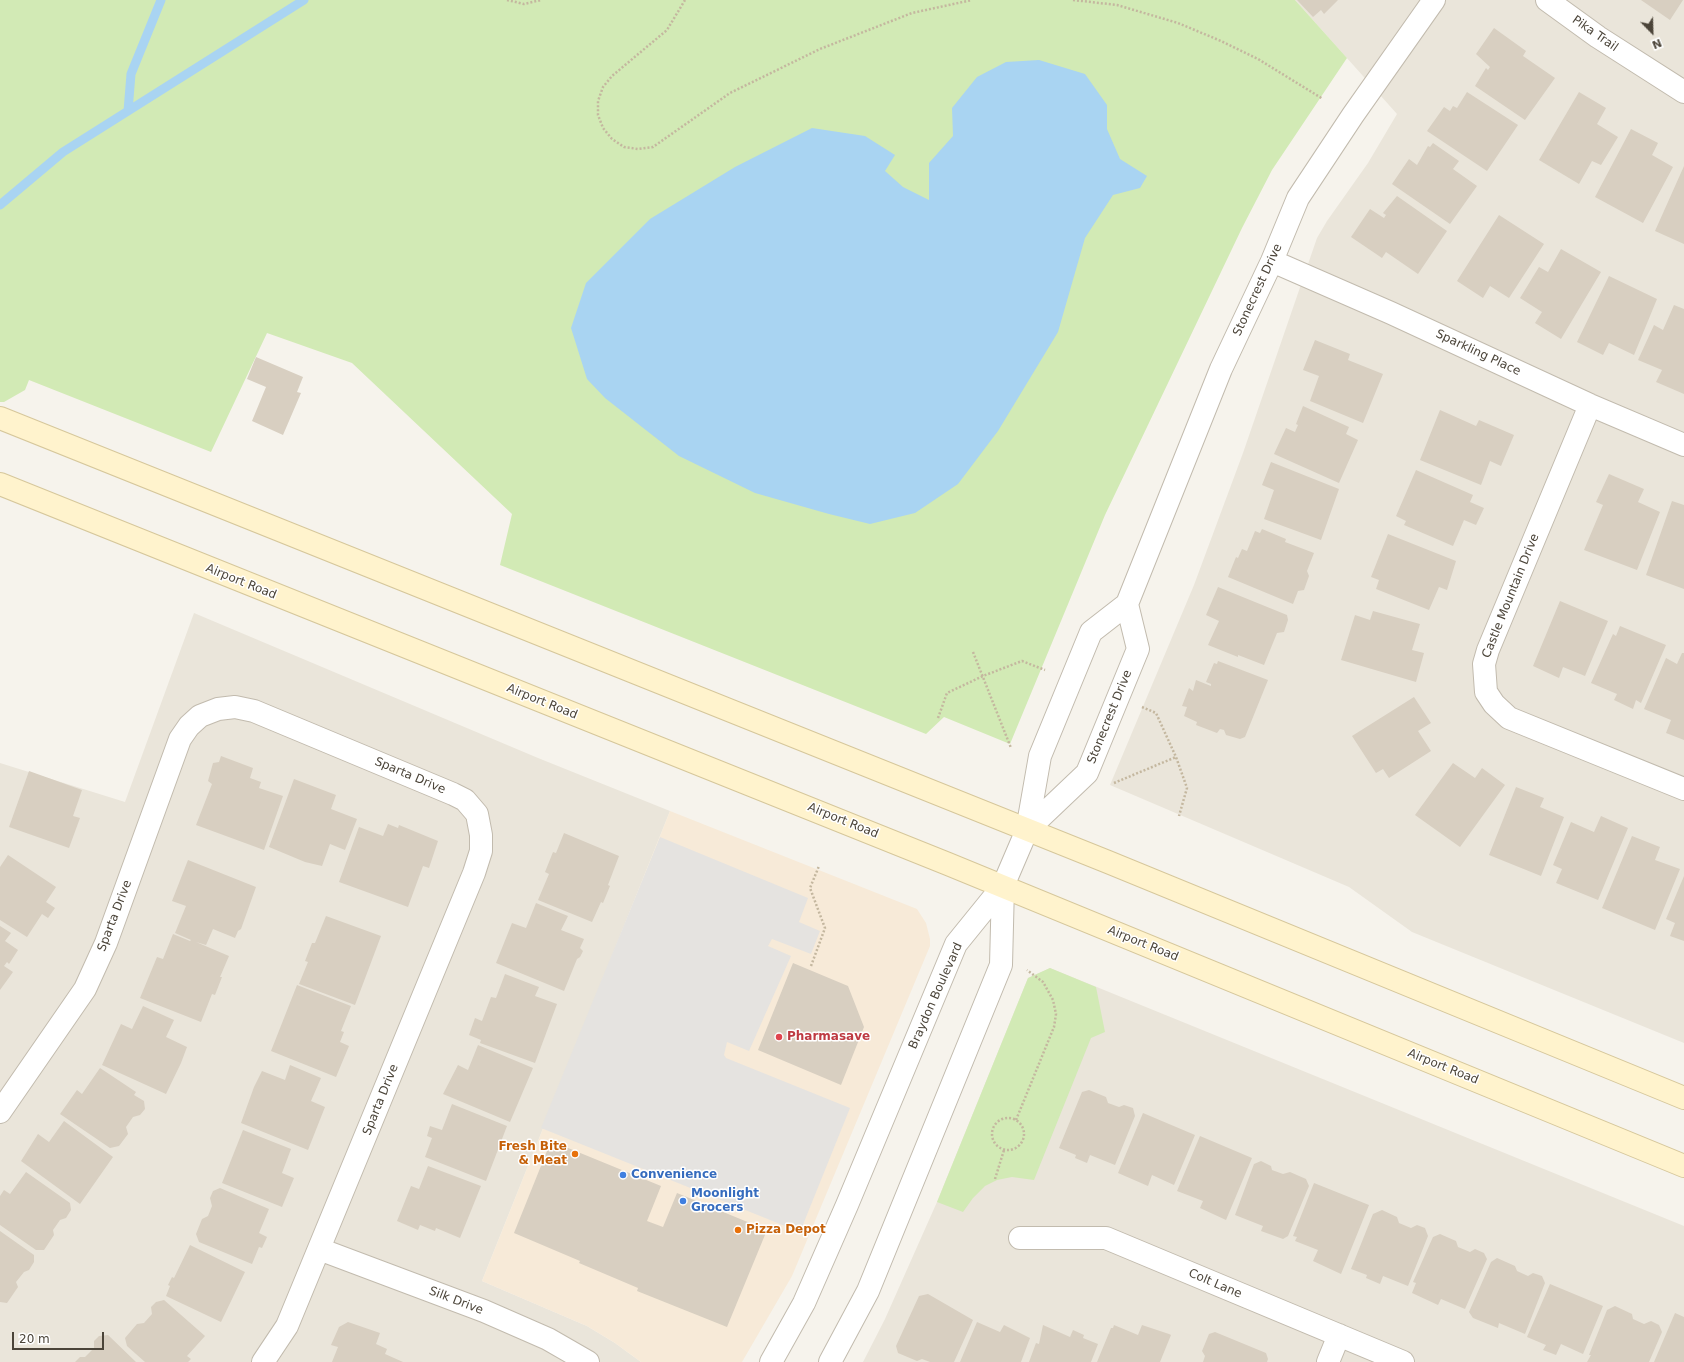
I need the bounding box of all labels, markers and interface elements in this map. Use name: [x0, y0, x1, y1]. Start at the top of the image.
north arrow: [1632, 12, 1672, 52]
street label: Pika Trail: [1569, 13, 1621, 55]
text: N: [1650, 36, 1664, 51]
street label: Stonecrest Drive: [1230, 242, 1286, 338]
street label: Sparkling Place: [1433, 327, 1523, 379]
street label: Castle Mountain Drive: [1479, 532, 1543, 660]
street label: Airport Road: [204, 561, 278, 603]
street label: Stonecrest Drive: [1085, 668, 1135, 766]
street label: Airport Road: [505, 681, 579, 723]
street label: Sparta Drive: [372, 755, 448, 797]
street label: Airport Road: [806, 800, 880, 842]
street label: Sparta Drive: [95, 878, 135, 954]
street label: Airport Road: [1106, 923, 1180, 965]
street label: Braydon Boulevard: [906, 941, 966, 1051]
place label: Pharmasave: [787, 1030, 870, 1044]
marker: Pharmasave: [774, 1032, 784, 1042]
street label: Airport Road: [1406, 1046, 1480, 1088]
street label: Sparta Drive: [360, 1062, 402, 1138]
place label: Fresh Bite & Meat: [499, 1140, 567, 1168]
marker: Fresh Bite & Meat: [570, 1149, 580, 1159]
place label: Convenience: [631, 1168, 717, 1182]
marker: Convenience: [618, 1170, 628, 1180]
place label: Moonlight Grocers: [691, 1187, 759, 1215]
marker: Moonlight Grocers: [678, 1196, 688, 1206]
place label: Pizza Depot: [746, 1223, 826, 1237]
marker: Pizza Depot: [733, 1225, 743, 1235]
street label: Colt Lane: [1186, 1266, 1244, 1302]
street label: Silk Drive: [427, 1284, 485, 1318]
scale bar: [14, 1324, 106, 1350]
text: 20 m: [19, 1332, 50, 1346]

